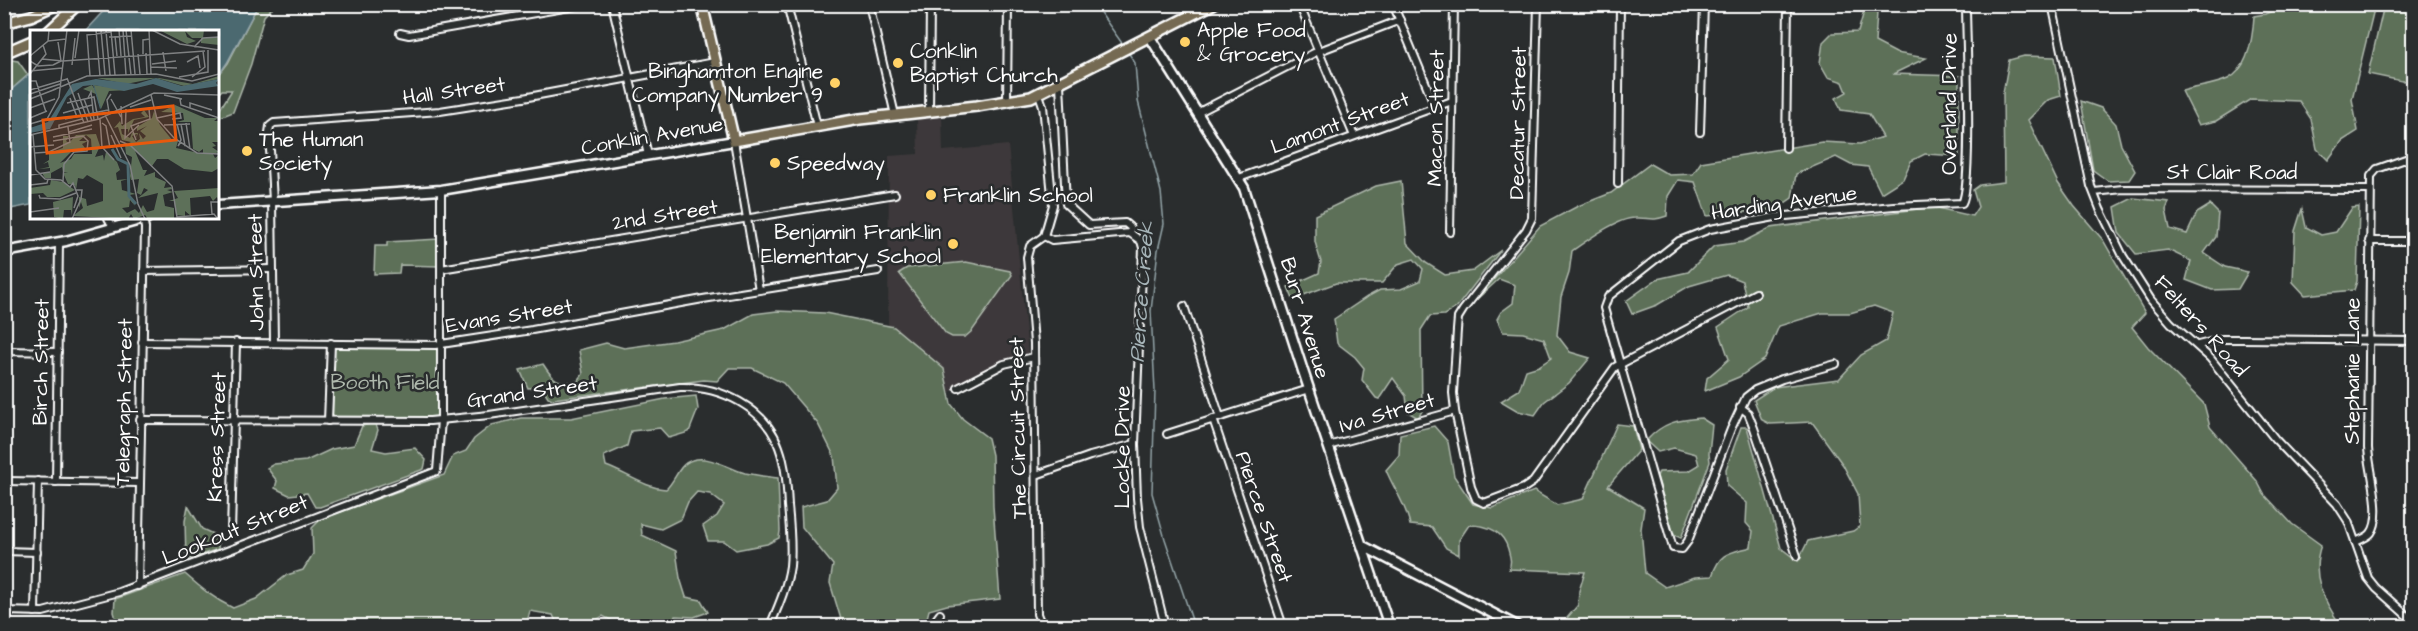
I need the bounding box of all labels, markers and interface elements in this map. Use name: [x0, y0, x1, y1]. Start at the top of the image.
place label: Apple Food & Grocery: [1197, 16, 1306, 71]
inset map: [30, 30, 219, 219]
street label: Overland Drive: [1935, 33, 1964, 175]
marker: Apple Food & Grocery: [1178, 35, 1192, 49]
place label: Conklin Baptist Church: [910, 37, 1058, 91]
street label: Decatur Street: [1502, 46, 1534, 200]
street label: Macon Street: [1420, 49, 1452, 187]
marker: Conklin Baptist Church: [891, 56, 905, 70]
place label: Binghamton Engine Company Number 9: [632, 57, 823, 112]
street label: Hall Street: [401, 69, 508, 113]
marker: Binghamton Engine Company Number 9: [828, 76, 842, 90]
street label: Lamont Street: [1267, 84, 1414, 162]
street label: Conklin Avenue: [579, 109, 725, 163]
place label: The Human Society: [259, 125, 363, 180]
marker: The Human Society: [240, 144, 254, 158]
place label: Speedway: [787, 149, 885, 180]
marker: Speedway: [768, 156, 782, 170]
street label: St Clair Road: [2167, 158, 2298, 187]
street label: Harding Avenue: [1709, 178, 1859, 230]
place label: Franklin School: [943, 181, 1093, 210]
marker: Franklin School: [924, 188, 938, 202]
street label: 2nd Street: [610, 192, 720, 238]
street label: John Street: [240, 213, 272, 331]
place label: Benjamin Franklin Elementary School: [761, 218, 941, 273]
water label: Pierce Creek: [1122, 220, 1162, 363]
marker: Benjamin Franklin Elementary School: [946, 237, 960, 251]
street label: Burr Avenue: [1273, 254, 1337, 382]
street label: Felters Road: [2147, 269, 2255, 383]
street label: Evans Street: [443, 292, 575, 340]
street label: Birch Street: [25, 298, 57, 426]
street label: Stephanie Lane: [2338, 298, 2368, 444]
street label: Telegraph Street: [108, 318, 142, 486]
street label: The Circuit Street: [1002, 336, 1034, 519]
park label: Booth Field: [331, 368, 440, 397]
street label: Grand Street: [465, 368, 600, 415]
street label: Kress Street: [200, 371, 234, 502]
street label: Iva Street: [1336, 385, 1439, 440]
street label: Locke Drive: [1108, 386, 1137, 508]
street label: Pierce Street: [1228, 447, 1300, 587]
street label: Lookout Street: [158, 487, 313, 573]

